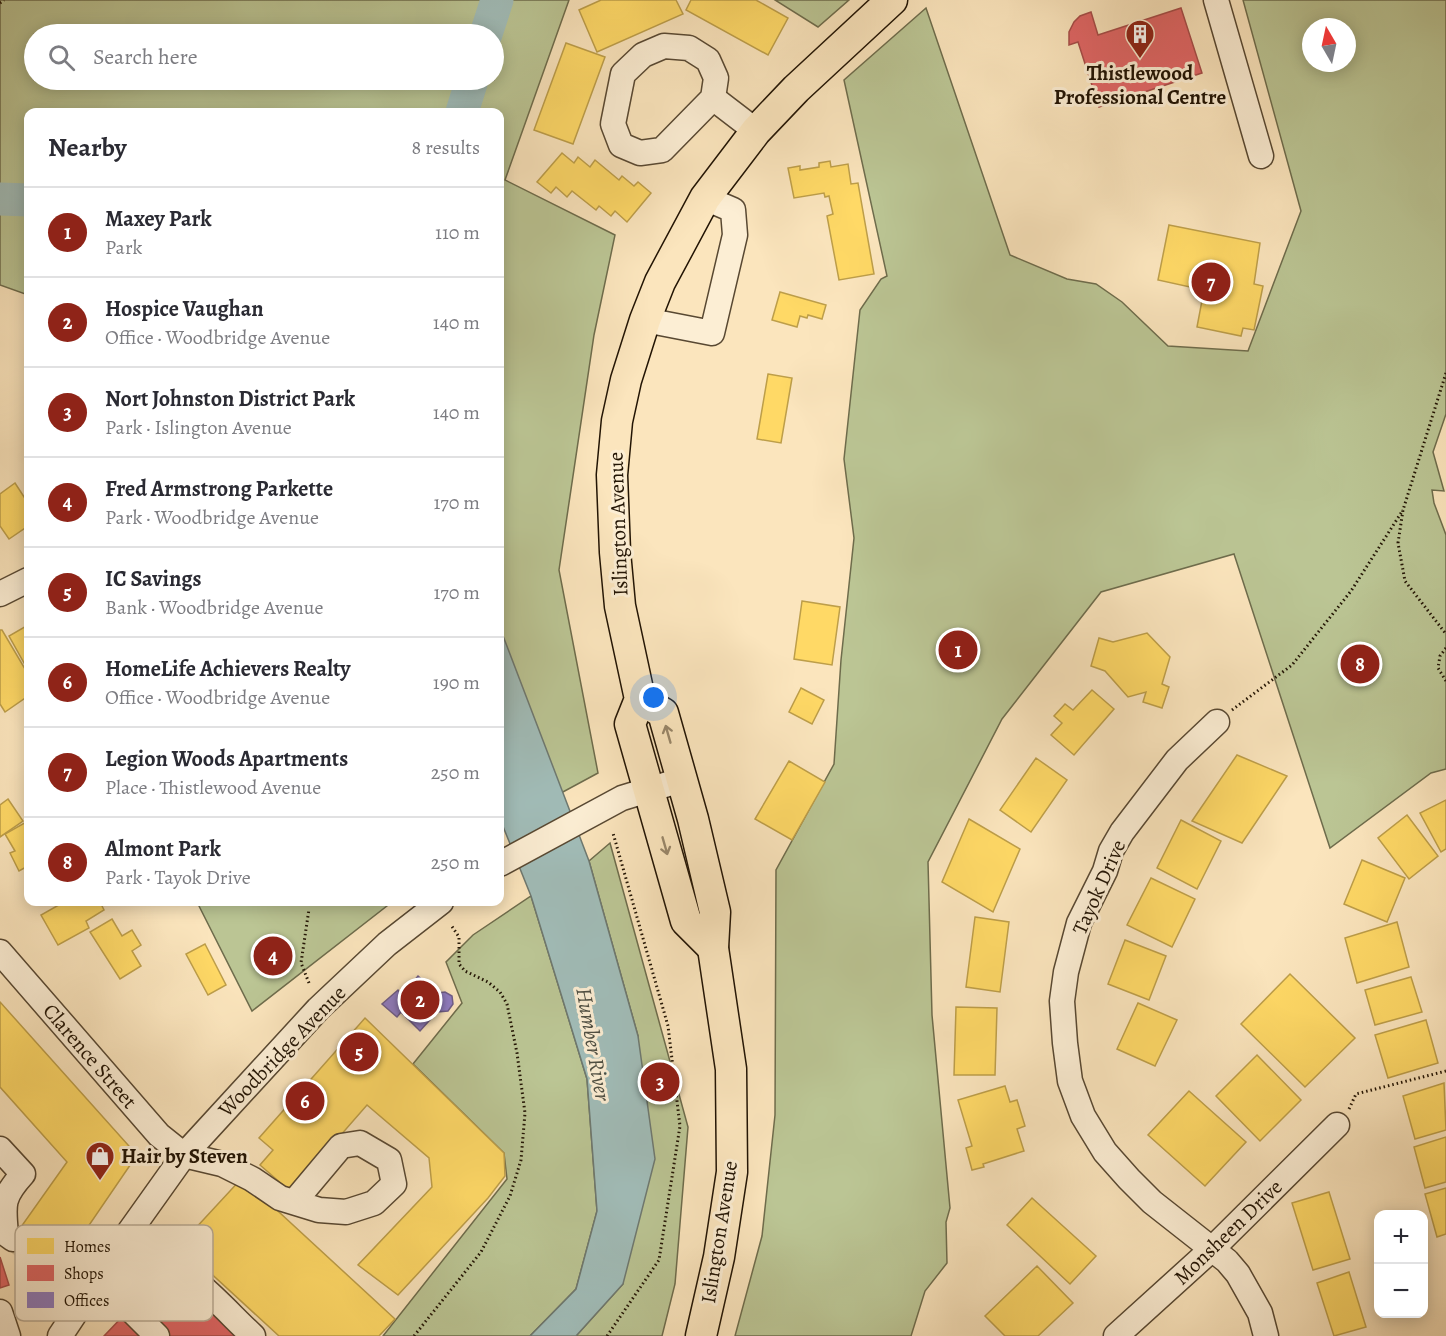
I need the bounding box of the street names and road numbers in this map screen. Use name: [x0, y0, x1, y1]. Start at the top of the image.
street label: Islington Avenue: [601, 451, 635, 597]
street label: Tayok Drive: [1066, 835, 1132, 939]
street label: Woodbridge Avenue: [211, 979, 352, 1124]
street label: Clarence Street: [37, 998, 143, 1115]
street label: Islington Avenue: [694, 1159, 744, 1305]
street label: Monsheen Drive: [1168, 1173, 1288, 1291]

